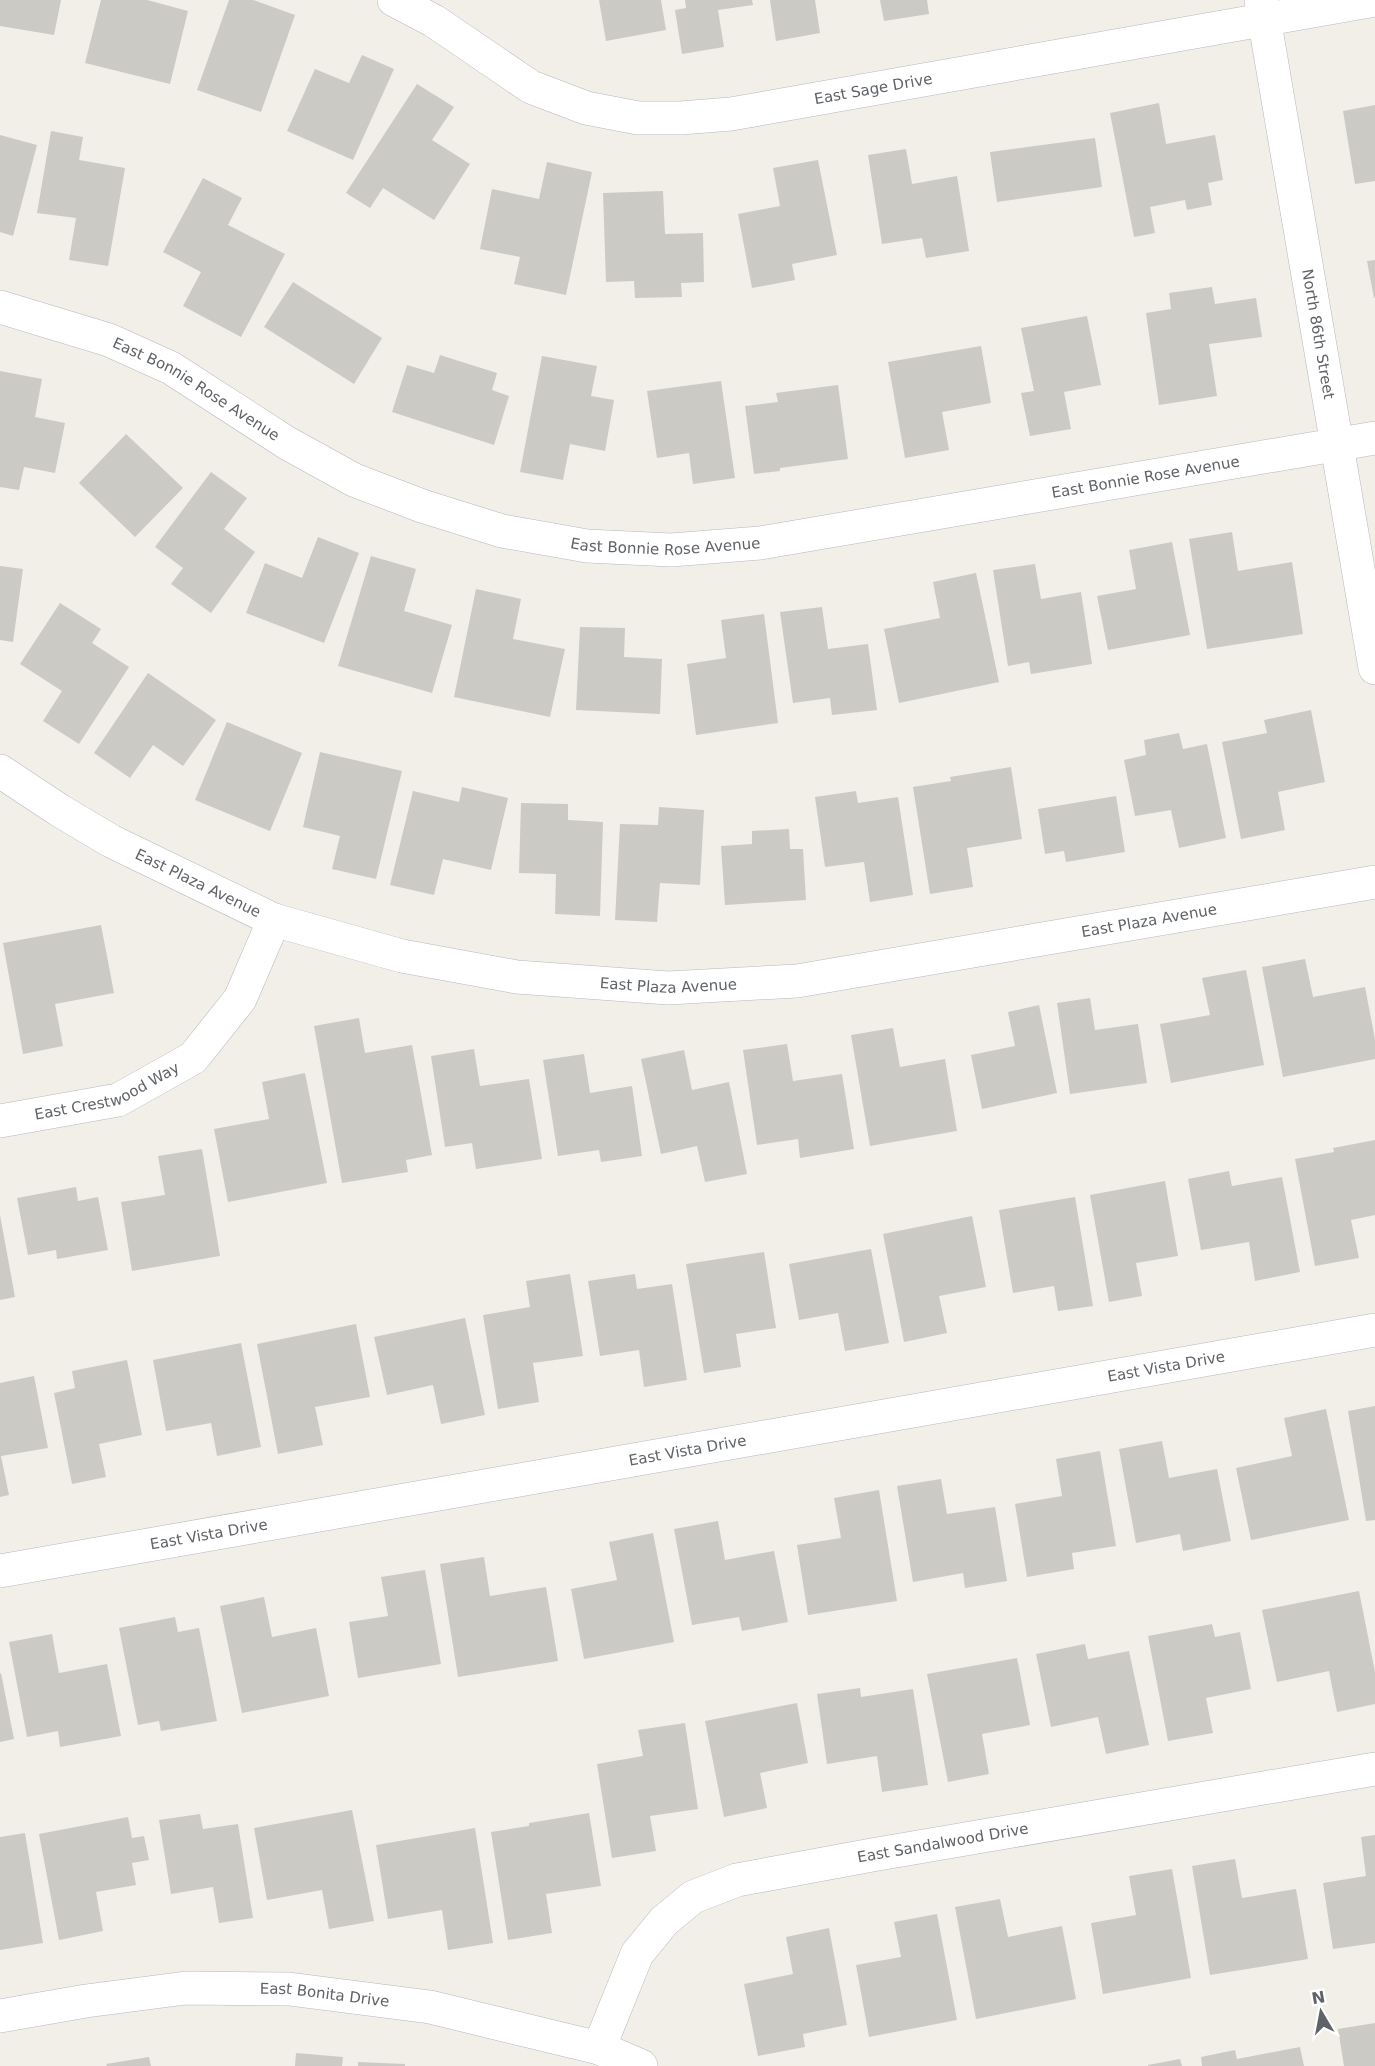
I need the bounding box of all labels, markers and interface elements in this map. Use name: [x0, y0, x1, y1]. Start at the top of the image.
street label: East Sage Drive: [813, 70, 934, 108]
street label: North 86th Street: [1298, 268, 1338, 401]
street label: East Bonnie Rose Avenue: [110, 334, 283, 445]
street label: East Bonnie Rose Avenue: [1050, 452, 1241, 502]
street label: East Bonnie Rose Avenue: [569, 534, 761, 559]
street label: East Plaza Avenue: [132, 845, 264, 921]
street label: East Plaza Avenue: [1080, 900, 1218, 941]
street label: East Plaza Avenue: [599, 974, 737, 997]
street label: East Crestwood Way: [33, 1058, 183, 1124]
street label: East Vista Drive: [1106, 1347, 1226, 1386]
street label: East Vista Drive: [627, 1431, 748, 1470]
street label: East Vista Drive: [149, 1515, 269, 1554]
street label: East Sandalwood Drive: [856, 1819, 1030, 1867]
street label: East Bonita Drive: [260, 1980, 390, 2011]
north arrow: [1291, 1982, 1351, 2042]
text: N: [1310, 1987, 1327, 2008]

